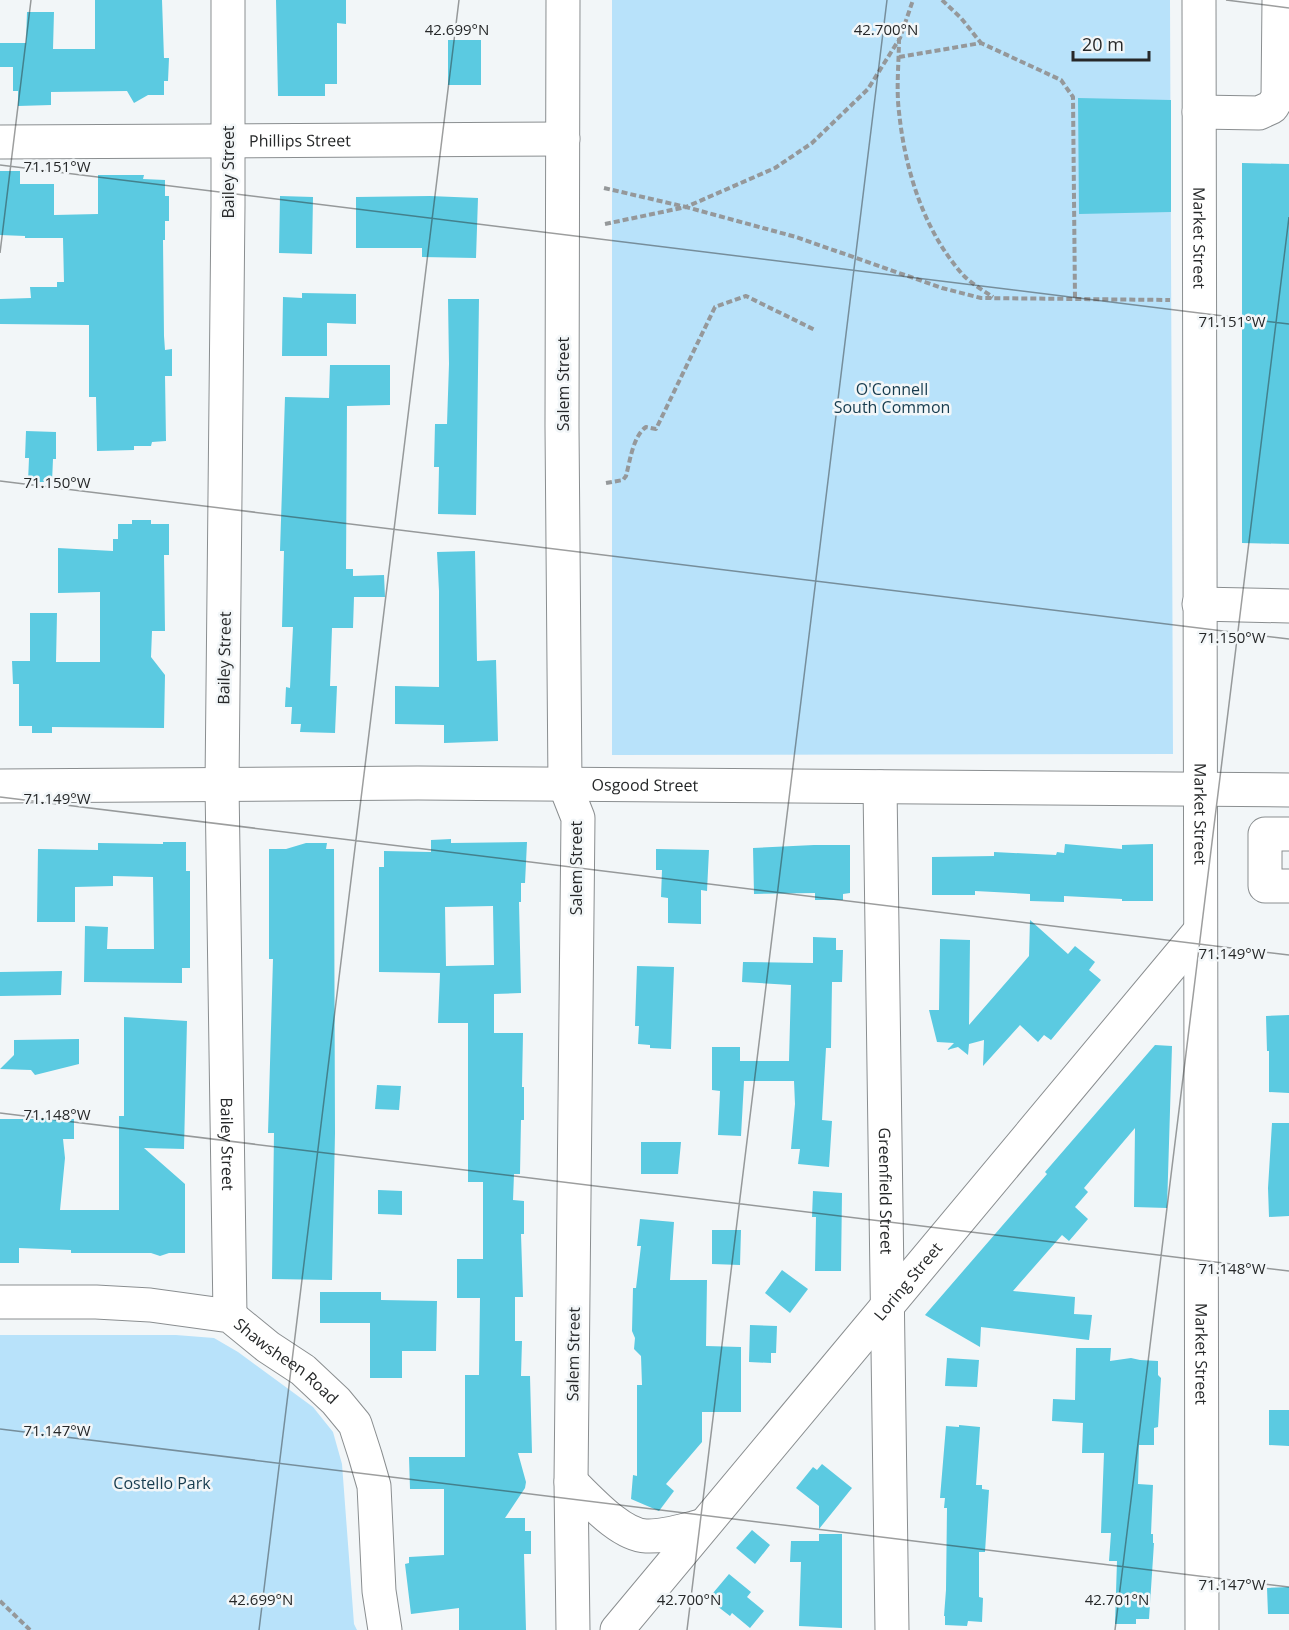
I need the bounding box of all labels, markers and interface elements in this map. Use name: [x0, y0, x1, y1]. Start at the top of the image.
text: 42.699°N: [425, 19, 489, 39]
text: 42.700°N: [854, 19, 918, 39]
scale bar: [1073, 24, 1150, 62]
text: 20 m: [1082, 32, 1124, 56]
street label: Bailey Street: [217, 125, 239, 219]
street label: Phillips Street: [249, 129, 351, 152]
text: 71.151°W: [23, 156, 91, 176]
street label: Market Street: [1188, 187, 1211, 289]
text: 71.151°W: [1198, 311, 1266, 331]
street label: Salem Street: [552, 337, 574, 431]
park label: O'Connell South Common: [834, 378, 950, 418]
text: 71.150°W: [23, 472, 91, 492]
street label: Bailey Street: [212, 611, 236, 705]
text: 71.150°W: [1198, 627, 1266, 647]
street label: Market Street: [1189, 763, 1212, 865]
street label: Osgood Street: [592, 773, 699, 796]
text: 71.149°W: [23, 788, 91, 808]
street label: Salem Street: [565, 821, 587, 915]
text: 71.149°W: [1198, 943, 1266, 963]
street label: Bailey Street: [216, 1097, 239, 1191]
text: 71.148°W: [23, 1104, 91, 1124]
street label: Greenfield Street: [874, 1127, 898, 1255]
street label: Loring Street: [869, 1237, 947, 1325]
text: 71.148°W: [1198, 1258, 1266, 1278]
street label: Market Street: [1190, 1303, 1213, 1405]
street label: Salem Street: [561, 1306, 585, 1401]
street label: Shawsheen Road: [230, 1313, 343, 1409]
text: 71.147°W: [23, 1420, 91, 1440]
park label: Costello Park: [113, 1472, 211, 1494]
text: 71.147°W: [1198, 1574, 1266, 1594]
text: 42.699°N: [229, 1589, 293, 1609]
text: 42.700°N: [657, 1589, 721, 1609]
text: 42.701°N: [1085, 1589, 1149, 1609]

